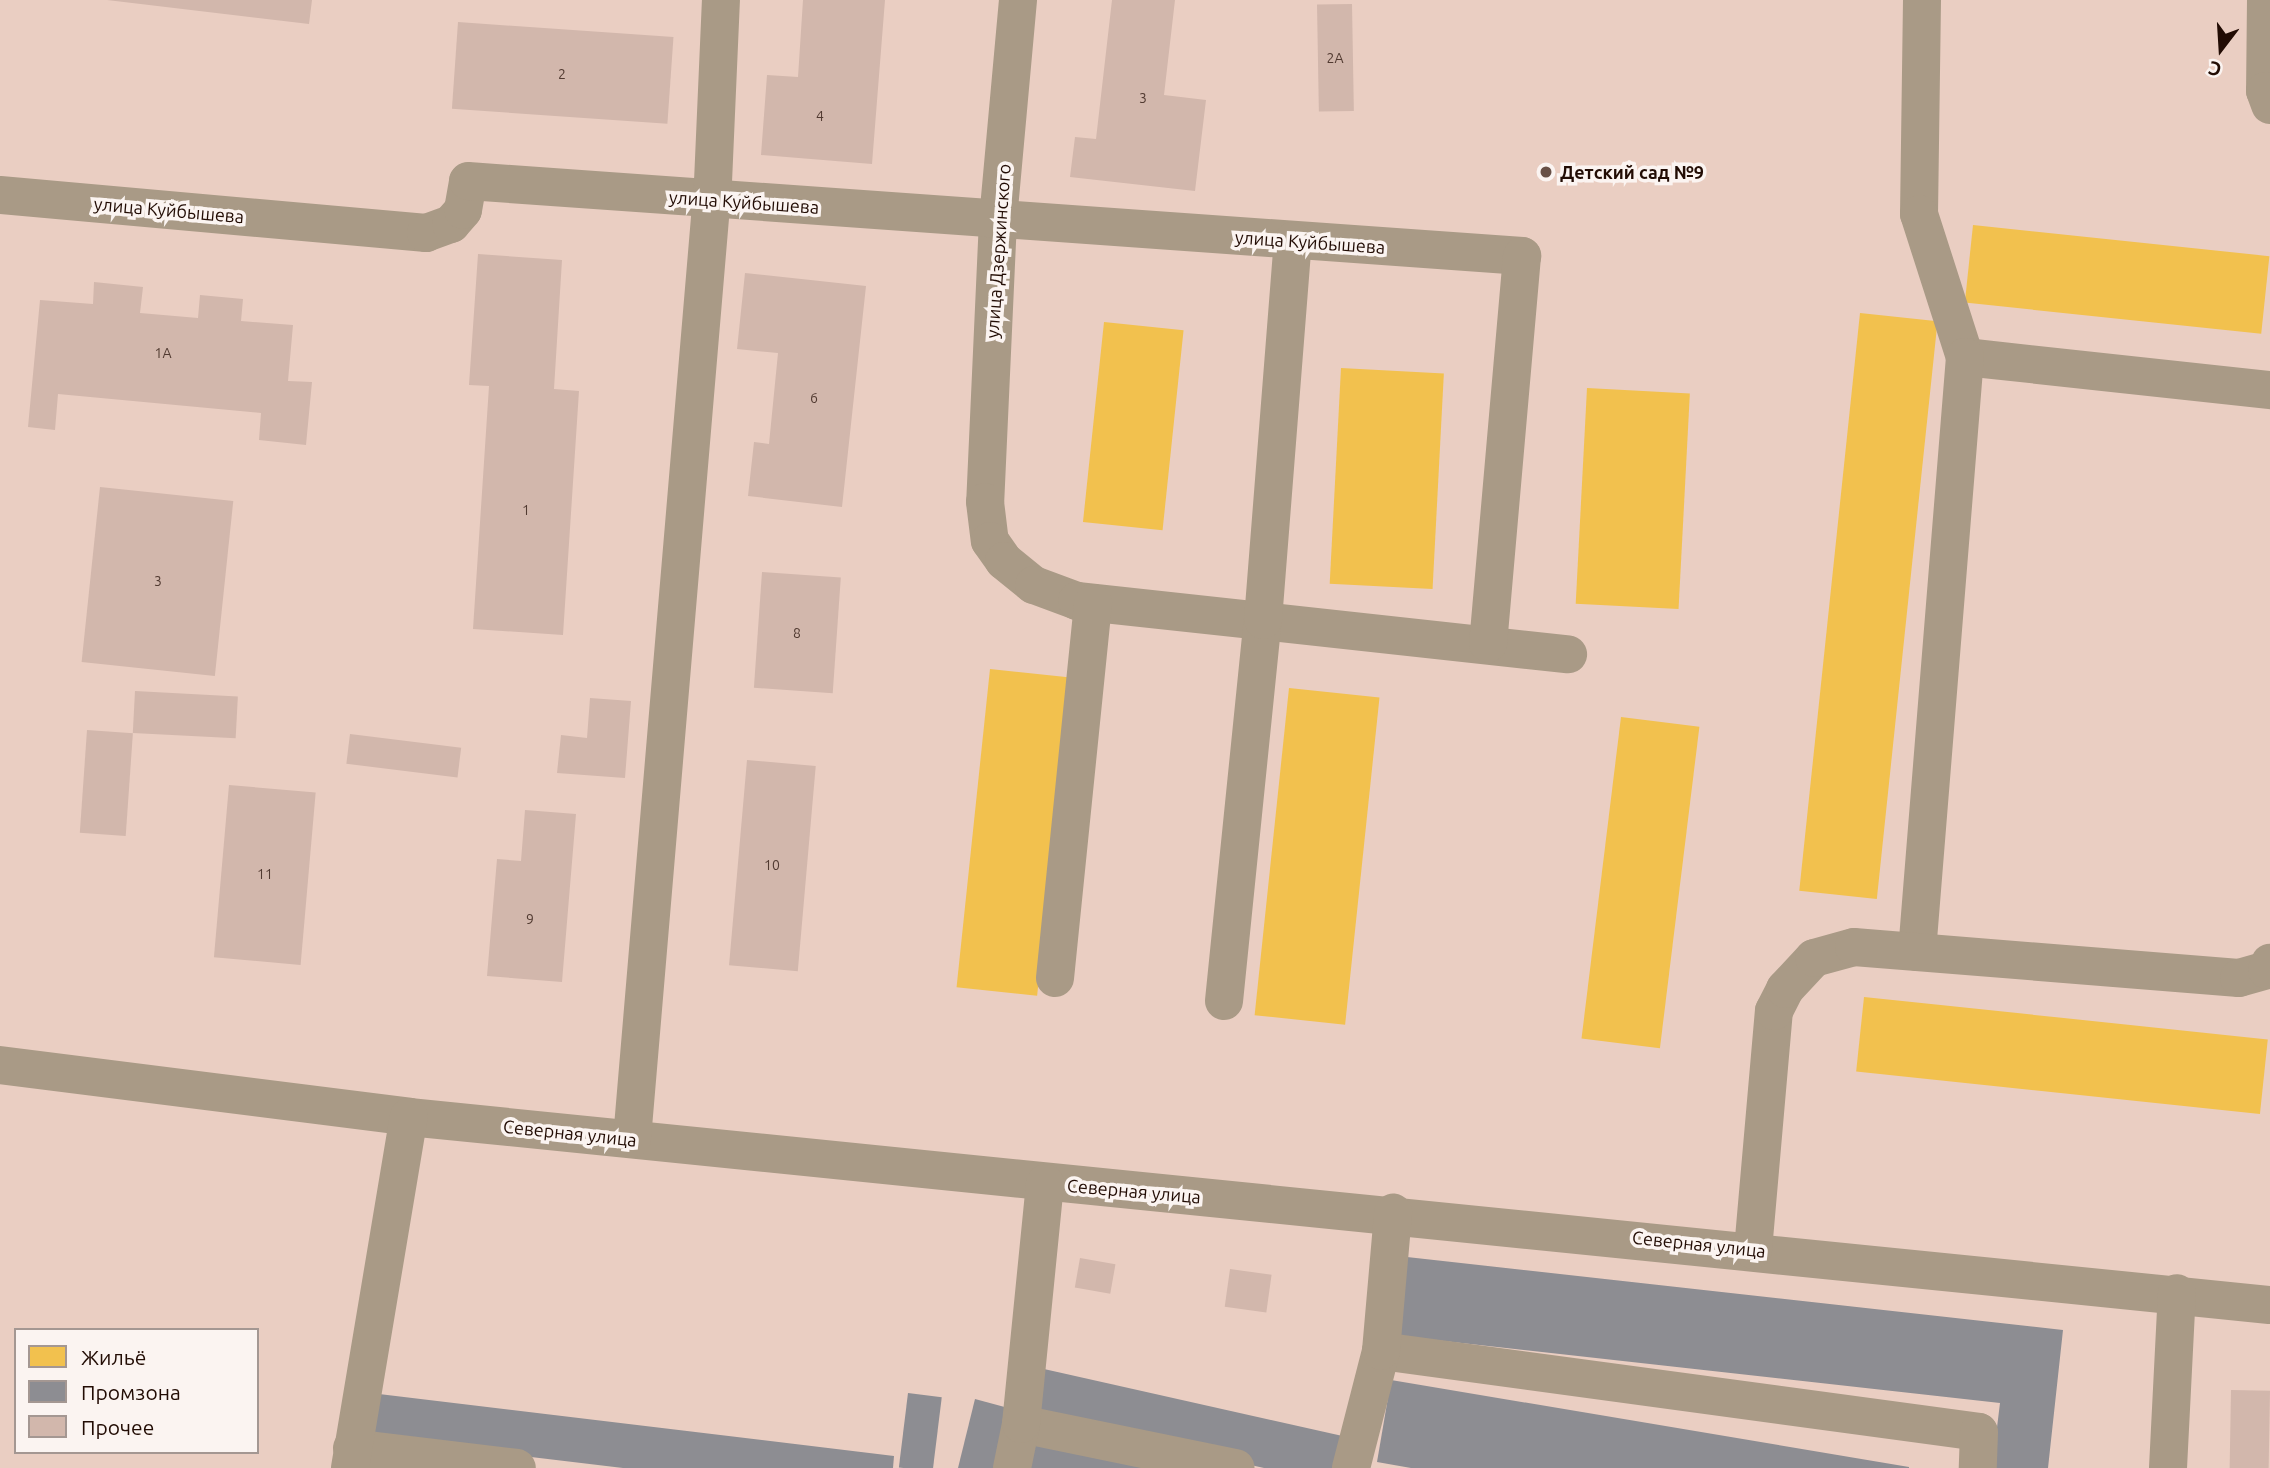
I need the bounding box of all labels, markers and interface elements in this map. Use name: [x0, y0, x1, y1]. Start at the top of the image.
north arrow: [2186, 14, 2256, 84]
house number: 2А: [1327, 50, 1343, 66]
text: С: [2206, 57, 2224, 81]
house number: 2: [558, 66, 566, 82]
house number: 3: [1139, 90, 1147, 106]
house number: 4: [816, 108, 824, 124]
place label: Детский сад №9: [1560, 161, 1704, 183]
street label: улица Дзержинского: [981, 163, 1015, 339]
marker: Детский сад №9: [1538, 164, 1554, 180]
street label: улица Куйбышева: [668, 186, 820, 218]
street label: улица Куйбышева: [93, 193, 245, 227]
street label: улица Куйбышева: [1234, 226, 1386, 258]
house number: 1А: [155, 345, 171, 361]
house number: 6: [810, 390, 818, 406]
house number: 1: [522, 502, 530, 518]
house number: 3: [154, 573, 162, 589]
house number: 8: [793, 625, 801, 641]
house number: 10: [764, 857, 780, 873]
house number: 11: [257, 866, 273, 882]
house number: 9: [526, 911, 534, 927]
street label: Северная улица: [502, 1115, 638, 1151]
street label: Северная улица: [1066, 1174, 1202, 1208]
street label: Северная улица: [1631, 1226, 1767, 1262]
legend: [14, 1328, 259, 1454]
text: Жильё: [81, 1345, 146, 1369]
text: Промзона: [81, 1380, 181, 1404]
text: Прочее: [81, 1415, 154, 1439]

